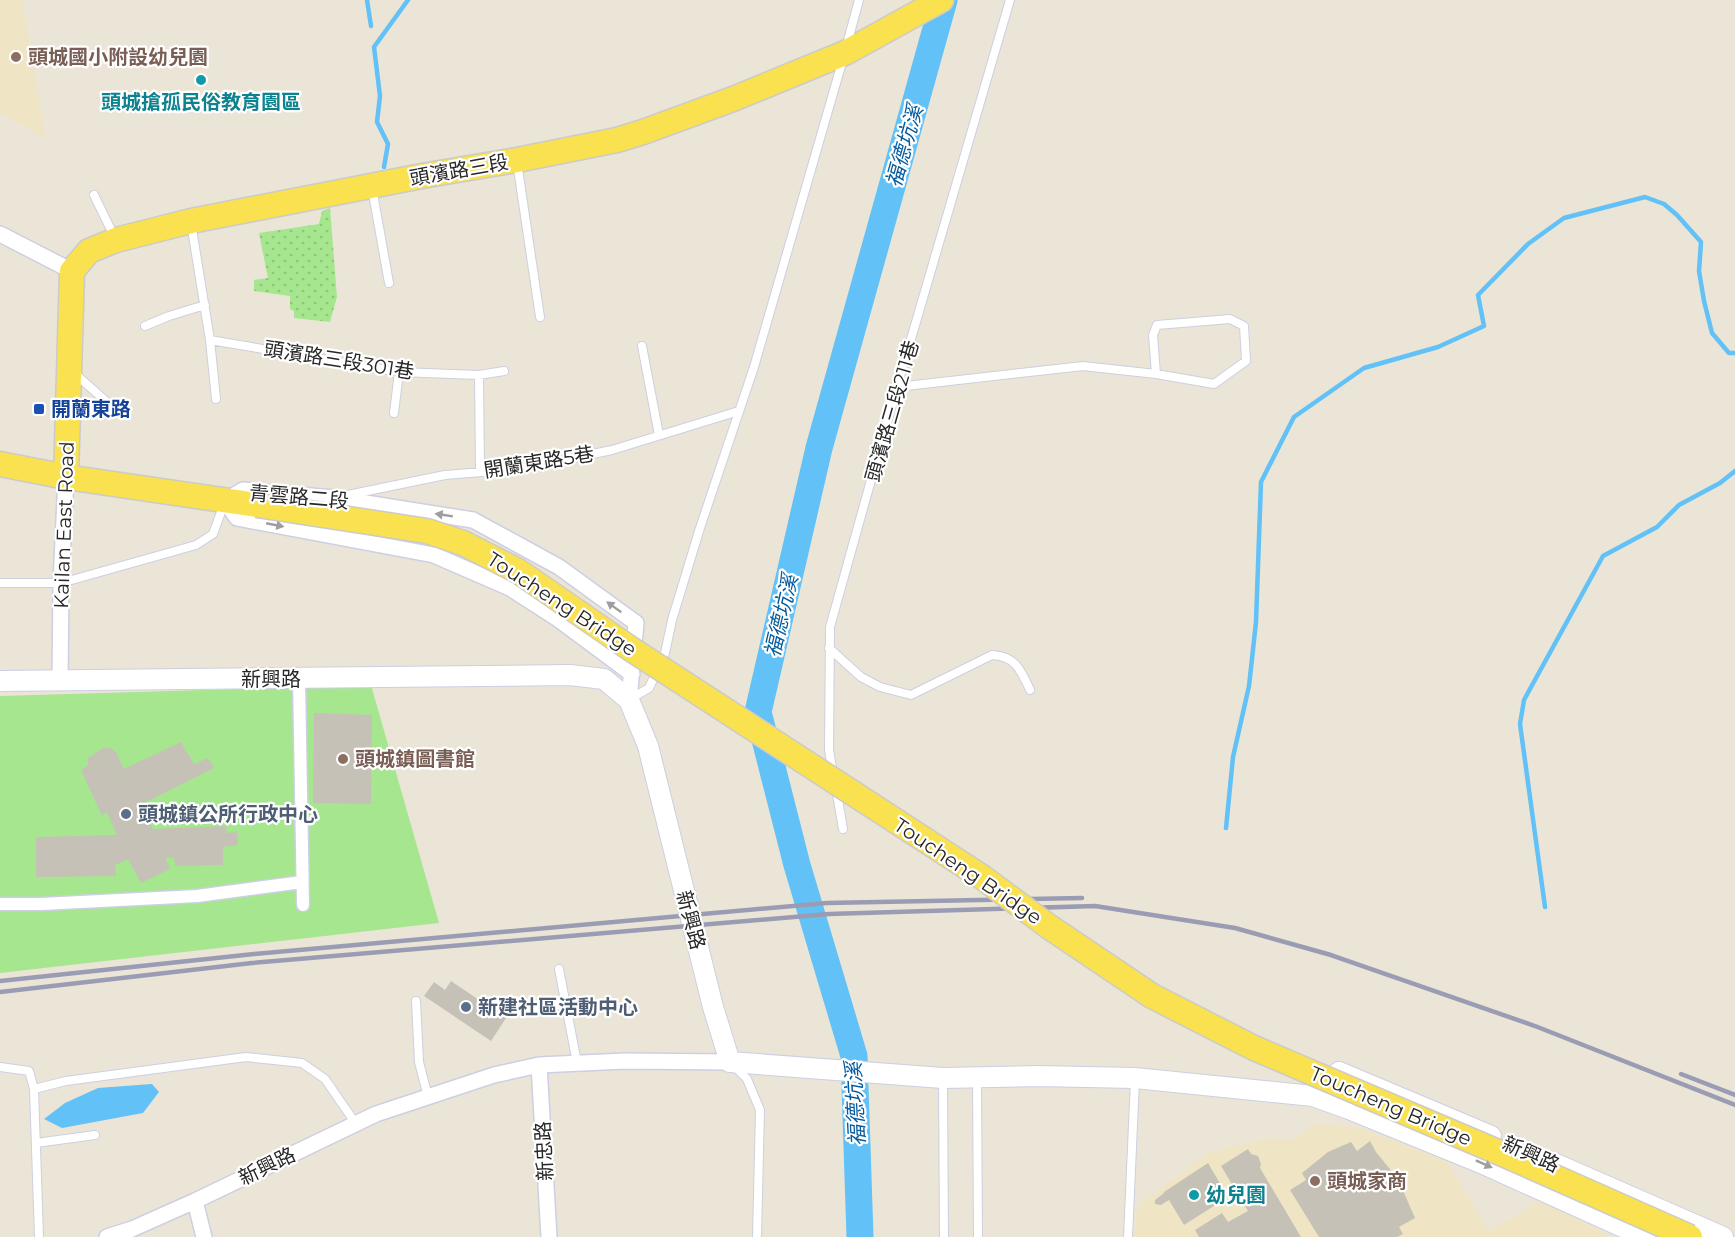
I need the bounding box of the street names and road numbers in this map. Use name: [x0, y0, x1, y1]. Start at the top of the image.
street label: 頭濱路三段: [408, 149, 510, 191]
street label: 頭濱路三段301巷: [262, 336, 416, 384]
street label: 頭濱路三段211巷: [860, 338, 924, 484]
street label: Kailan East Road: [49, 441, 79, 609]
street label: 開蘭東路5巷: [482, 441, 596, 483]
street label: 青雲路二段: [248, 481, 350, 513]
street label: Toucheng Bridge: [483, 547, 641, 661]
street label: 新興路: [241, 667, 301, 691]
street label: Toucheng Bridge: [889, 813, 1047, 929]
street label: 新興路: [672, 888, 710, 952]
street label: Toucheng Bridge: [1307, 1061, 1475, 1151]
street label: 新忠路: [530, 1120, 558, 1182]
street label: 新興路: [1499, 1131, 1563, 1177]
street label: 新興路: [235, 1142, 299, 1190]

